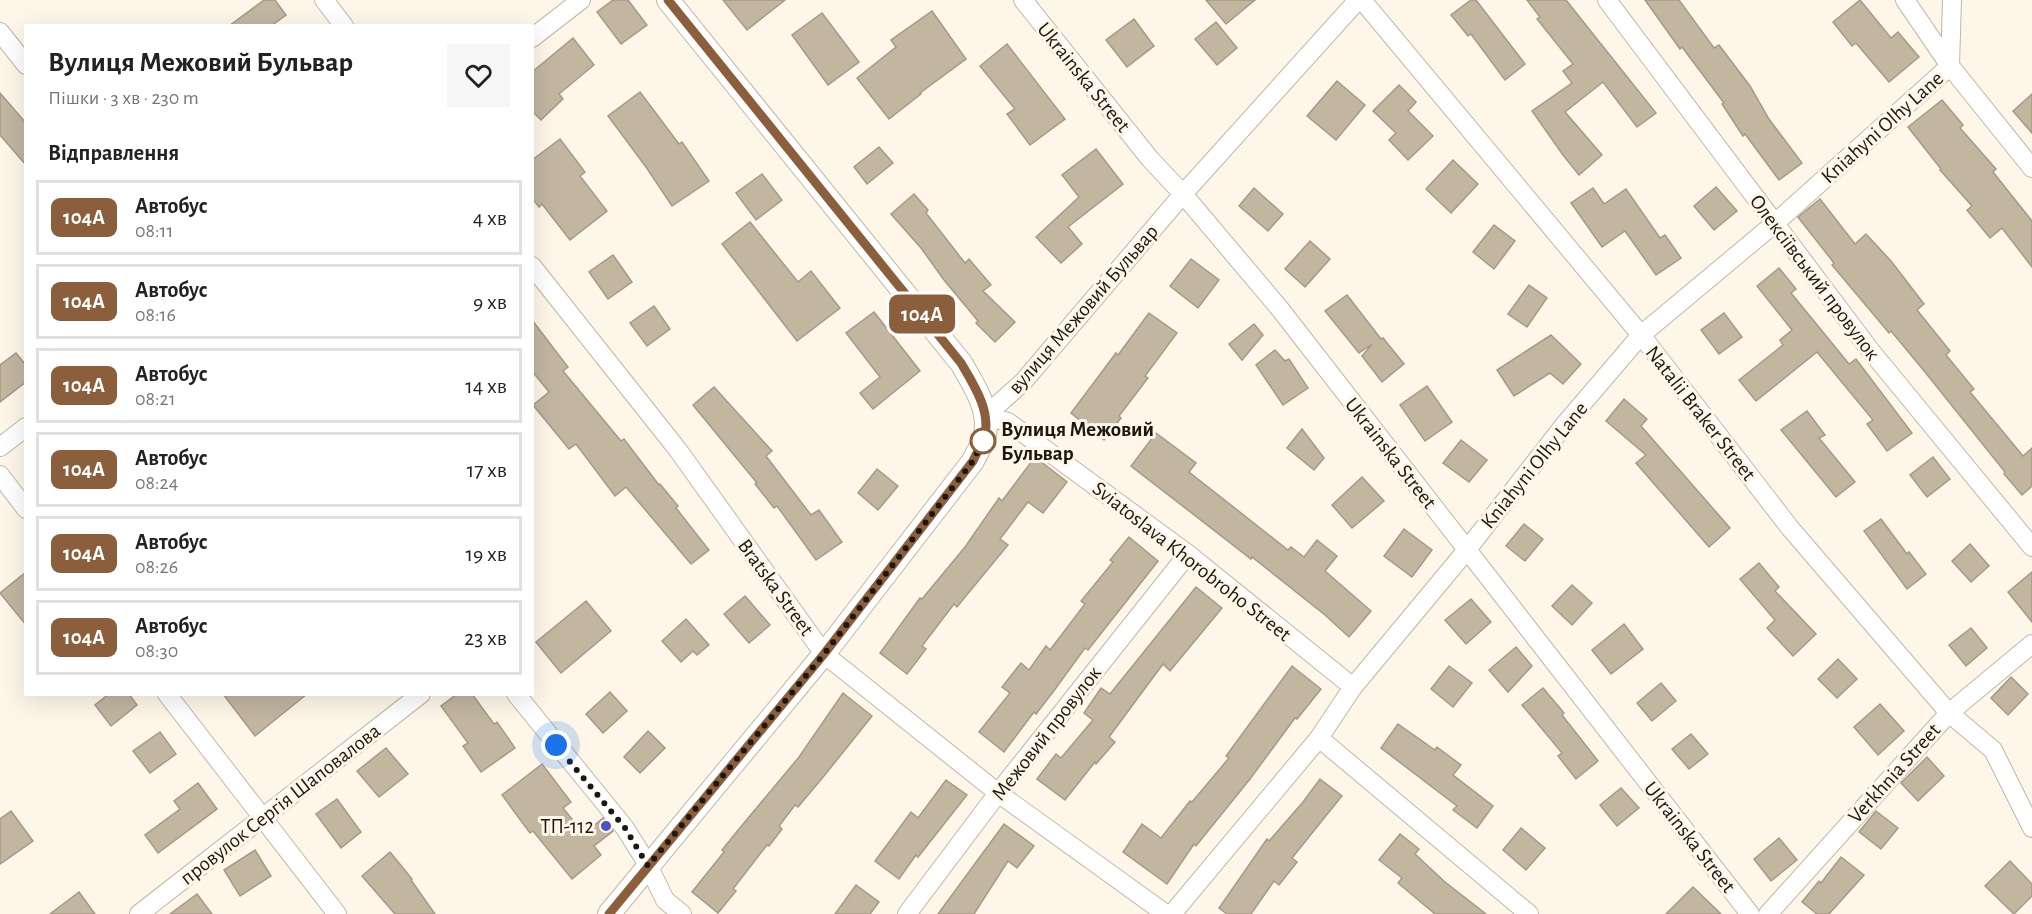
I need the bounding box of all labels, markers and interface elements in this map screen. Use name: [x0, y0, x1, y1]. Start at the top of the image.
street label: Ukrainska Street: [1033, 18, 1134, 136]
button: heart: [447, 44, 510, 107]
text: Вулиця Межовий Бульвар: [48, 49, 353, 77]
street label: Kniahyni Olhy Lane: [1817, 67, 1947, 187]
text: Пішки · 3 хв · 230 m: [48, 88, 199, 108]
text: Відправлення: [48, 142, 179, 164]
street label: Олексіївський провулок: [1746, 190, 1884, 364]
text: Автобус: [135, 195, 208, 217]
text: 104А: [63, 207, 105, 228]
text: 4 хв: [473, 207, 507, 229]
text: 08:11: [135, 221, 173, 241]
street label: вулиця Межовий Бульвар: [1004, 221, 1162, 398]
text: Автобус: [135, 279, 208, 301]
text: 104А: [63, 291, 105, 312]
text: 9 хв: [473, 291, 507, 313]
line badge: 104А: [880, 294, 964, 334]
text: 104А: [901, 304, 943, 325]
text: 08:16: [135, 305, 176, 325]
street label: Natalii Braker Street: [1642, 342, 1760, 485]
text: Автобус: [135, 363, 208, 385]
text: 104А: [63, 375, 105, 396]
text: 14 хв: [465, 375, 507, 397]
text: 08:21: [135, 389, 176, 409]
street label: Ukrainska Street: [1341, 394, 1440, 513]
street label: Kniahyni Olhy Lane: [1477, 398, 1592, 533]
place label: Вулиця Межовий Бульвар: [1001, 419, 1154, 464]
marker: Вулиця Межовий Бульвар: [970, 428, 996, 454]
text: Автобус: [135, 447, 208, 469]
text: 104А: [63, 459, 105, 480]
text: 17 хв: [467, 459, 507, 481]
text: 08:24: [135, 473, 178, 493]
street label: Sviatoslava Khorobroho Street: [1089, 478, 1295, 645]
text: Автобус: [135, 531, 208, 553]
street label: Bratska Street: [734, 535, 818, 640]
text: 104А: [63, 543, 105, 564]
text: 19 хв: [466, 543, 507, 565]
text: 08:26: [135, 557, 178, 577]
text: Автобус: [135, 615, 208, 637]
text: 104А: [63, 627, 105, 648]
text: 23 хв: [464, 627, 507, 649]
text: 08:30: [135, 641, 178, 661]
street label: Межовий провулок: [988, 662, 1105, 804]
street label: Verkhnia Street: [1844, 719, 1945, 827]
street label: провулок Сергія Шаповалова: [176, 720, 385, 889]
your location: [541, 730, 571, 760]
street label: Ukrainska Street: [1640, 778, 1739, 897]
place label: ТП-112: [540, 816, 594, 837]
marker: ТП-112: [599, 819, 613, 833]

